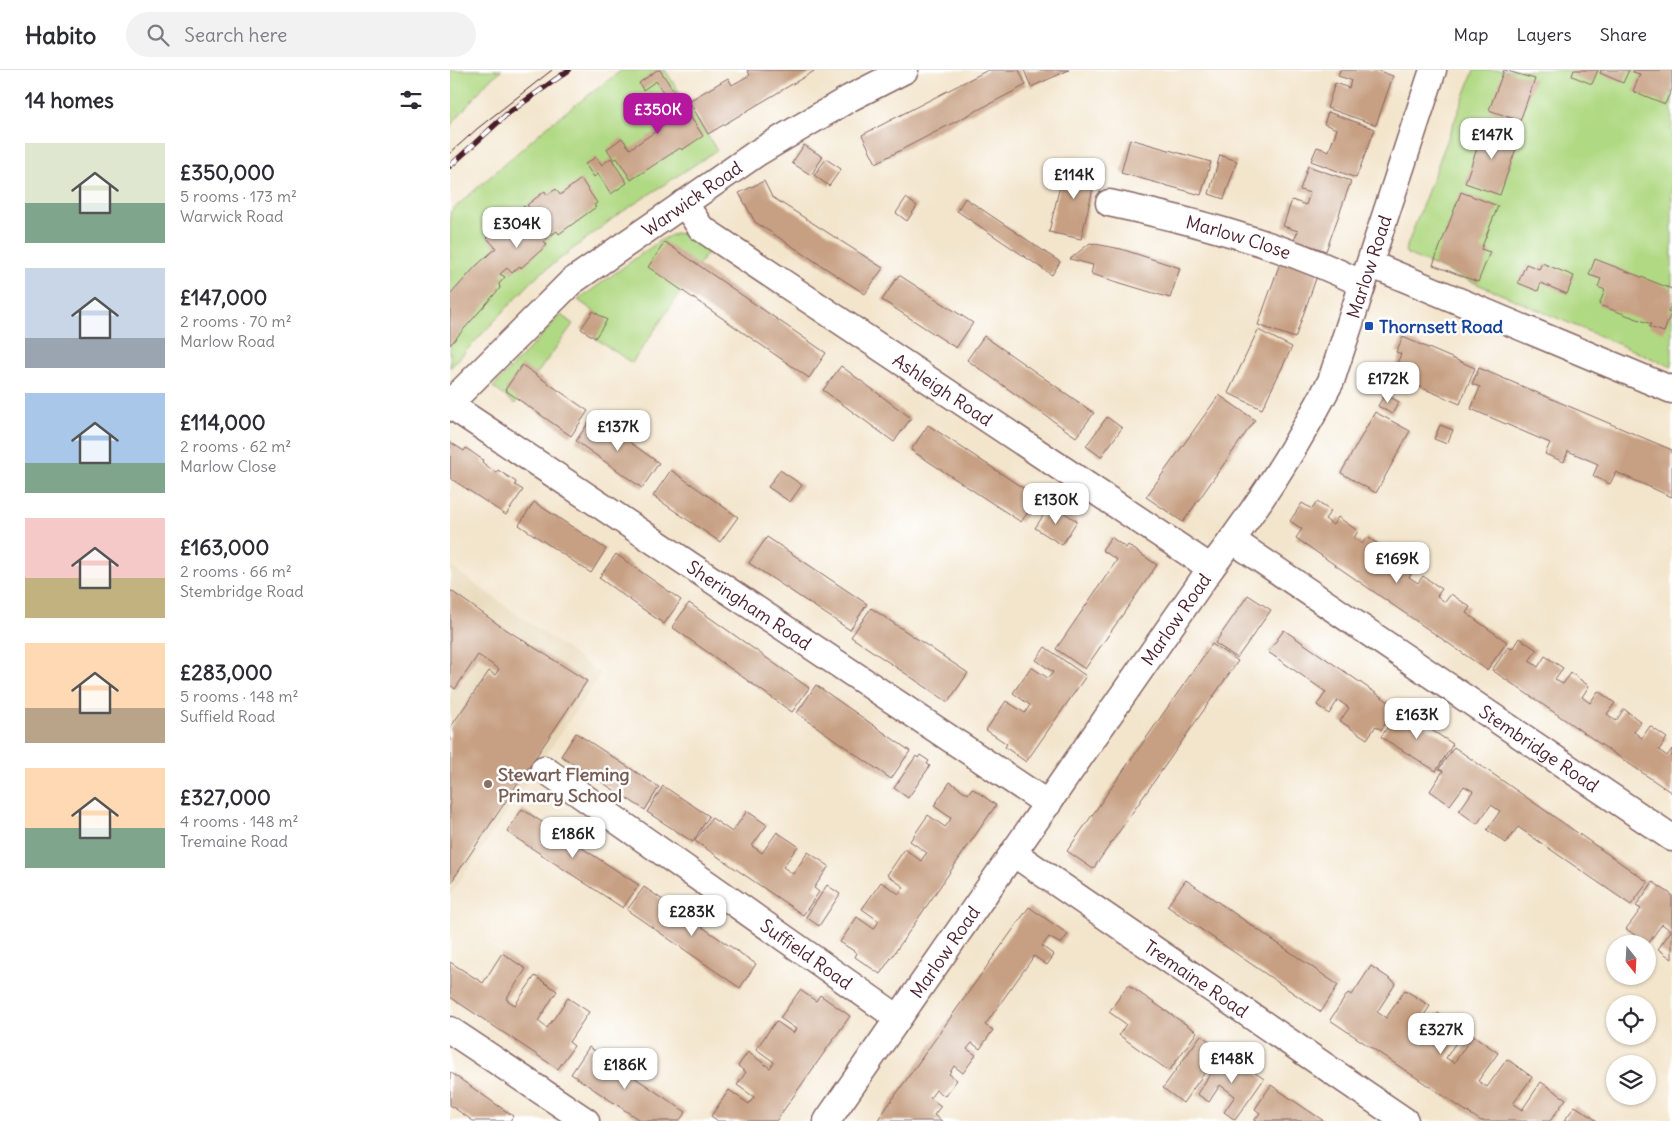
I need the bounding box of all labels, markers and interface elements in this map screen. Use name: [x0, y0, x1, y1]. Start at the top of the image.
search box: [126, 12, 476, 57]
text: Habito: [25, 20, 96, 50]
icon: search: [144, 21, 172, 49]
text: Search here: [184, 23, 287, 47]
text: Map: [1453, 23, 1488, 46]
text: Layers: [1516, 23, 1572, 46]
text: Share: [1600, 23, 1647, 46]
icon: filters: [397, 86, 425, 114]
text: 14 homes: [25, 87, 114, 114]
pin: £350K: [623, 92, 693, 135]
text: £350K: [634, 99, 682, 119]
pin: £147K: [1457, 118, 1527, 160]
text: £147K: [1471, 124, 1513, 144]
street label: Warwick Road: [637, 155, 746, 241]
pin: £114K: [1039, 158, 1109, 200]
text: £350,000: [180, 159, 275, 186]
icon: home: [65, 163, 125, 223]
text: £114K: [1054, 164, 1094, 184]
text: 5 rooms · 173 m²: [180, 186, 297, 206]
text: Warwick Road: [180, 206, 283, 226]
pin: £304K: [482, 206, 552, 249]
street label: Marlow Close: [1184, 210, 1294, 264]
street label: Marlow Road: [1341, 212, 1396, 321]
text: £304K: [493, 213, 541, 233]
text: £147,000: [180, 284, 267, 311]
icon: home: [65, 288, 125, 348]
text: 2 rooms · 70 m²: [180, 311, 292, 331]
place label: Thornsett Road: [1379, 315, 1504, 338]
marker: Thornsett Road: [1363, 320, 1375, 332]
text: Marlow Road: [180, 331, 275, 351]
street label: Ashleigh Road: [889, 348, 997, 431]
pin: £172K: [1353, 362, 1423, 404]
text: £172K: [1367, 368, 1409, 388]
text: £114,000: [180, 409, 266, 436]
pin: £137K: [583, 410, 653, 452]
icon: home: [65, 413, 125, 473]
text: £137K: [597, 416, 639, 436]
text: 2 rooms · 62 m²: [180, 436, 291, 456]
text: Marlow Close: [180, 456, 277, 476]
pin: £130K: [1021, 482, 1091, 525]
text: £130K: [1034, 489, 1078, 509]
text: £163,000: [180, 534, 269, 561]
icon: home: [65, 538, 125, 598]
pin: £169K: [1362, 542, 1432, 584]
text: £169K: [1375, 548, 1419, 568]
street label: Sheringham Road: [683, 555, 816, 655]
text: 2 rooms · 66 m²: [180, 561, 292, 581]
street label: Marlow Road: [1136, 568, 1216, 670]
text: Stembridge Road: [180, 581, 304, 601]
text: £283,000: [180, 659, 273, 686]
icon: home: [65, 663, 125, 723]
text: 5 rooms · 148 m²: [180, 686, 299, 706]
pin: £163K: [1382, 698, 1452, 740]
street label: Stembridge Road: [1475, 699, 1604, 797]
text: £163K: [1396, 704, 1438, 724]
text: Suffield Road: [180, 706, 275, 726]
place label: Stewart Fleming Primary School: [498, 763, 630, 807]
marker: Stewart Fleming Primary School: [482, 778, 494, 790]
text: £327,000: [180, 784, 271, 811]
icon: home: [65, 788, 125, 848]
text: 4 rooms · 148 m²: [180, 811, 299, 831]
pin: £186K: [538, 816, 608, 859]
text: £186K: [551, 823, 595, 843]
text: Tremaine Road: [180, 831, 288, 851]
pin: £283K: [657, 894, 727, 937]
text: £283K: [669, 901, 715, 921]
street label: Marlow Road: [905, 901, 985, 1002]
street label: Suffield Road: [756, 913, 857, 994]
street label: Tremaine Road: [1140, 935, 1253, 1022]
north arrow: [1606, 935, 1656, 985]
map controls: [1606, 935, 1656, 1105]
button: locate: [1606, 995, 1656, 1045]
pin: £327K: [1406, 1012, 1476, 1055]
text: £327K: [1419, 1019, 1463, 1039]
pin: £148K: [1197, 1042, 1267, 1084]
pin: £186K: [590, 1048, 660, 1090]
text: £148K: [1210, 1048, 1254, 1068]
text: £186K: [603, 1054, 647, 1074]
button: layers: [1606, 1055, 1656, 1105]

